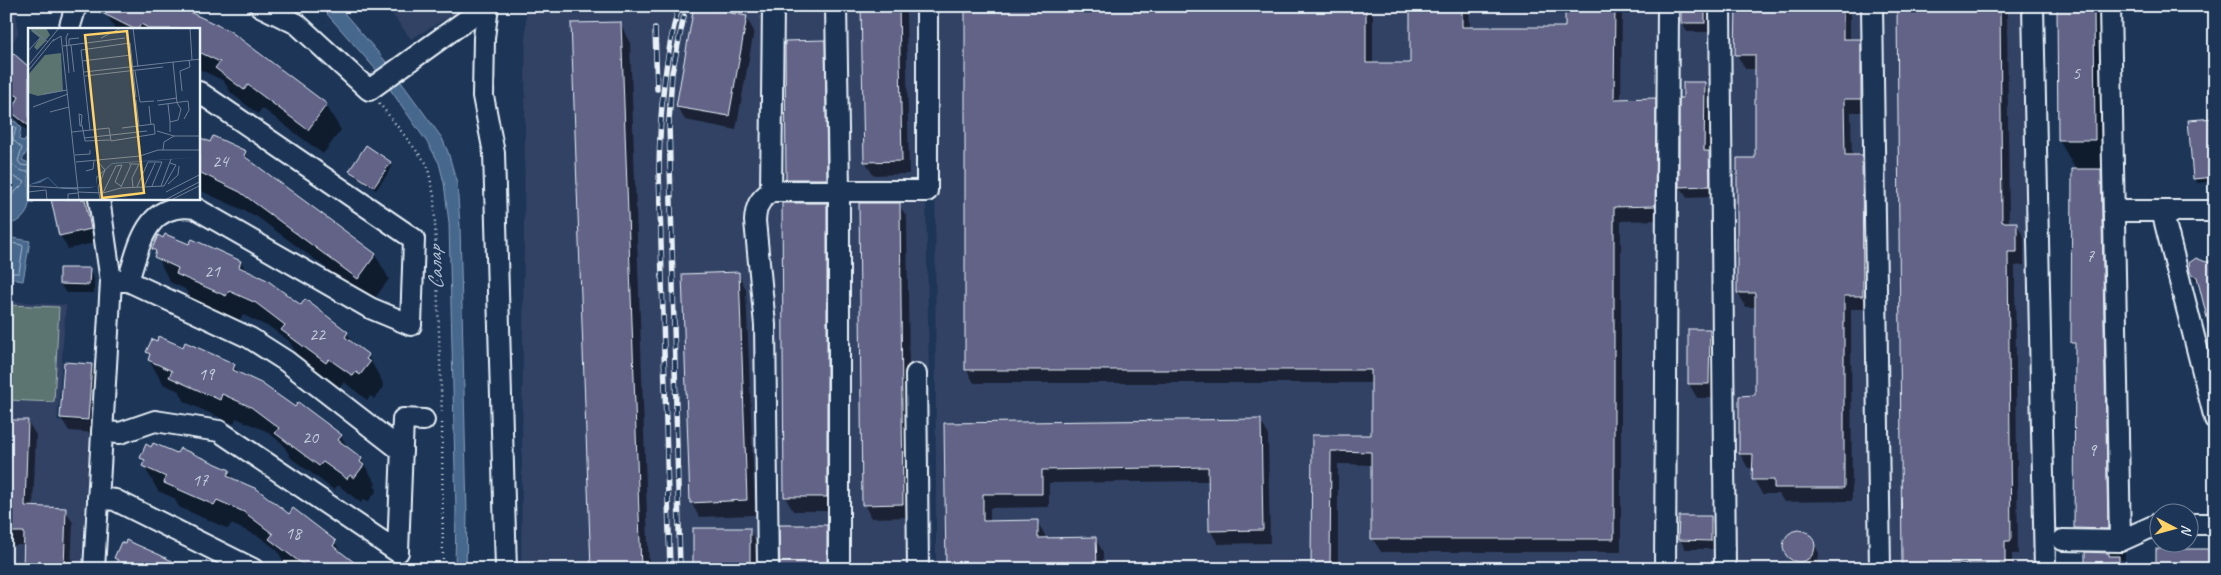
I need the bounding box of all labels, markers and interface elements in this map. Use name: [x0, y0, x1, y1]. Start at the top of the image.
inset map: [28, 28, 200, 200]
house number: 5: [2072, 62, 2081, 84]
house number: 24: [212, 150, 230, 172]
water label: Салар: [421, 243, 449, 290]
house number: 7: [2086, 245, 2095, 267]
house number: 21: [204, 260, 221, 282]
house number: 22: [309, 323, 327, 345]
house number: 19: [198, 363, 216, 385]
house number: 20: [302, 426, 320, 448]
house number: 9: [2088, 439, 2098, 461]
house number: 17: [192, 469, 209, 491]
north arrow: [2148, 502, 2198, 552]
house number: 18: [285, 522, 303, 544]
text: N: [2177, 524, 2195, 537]

